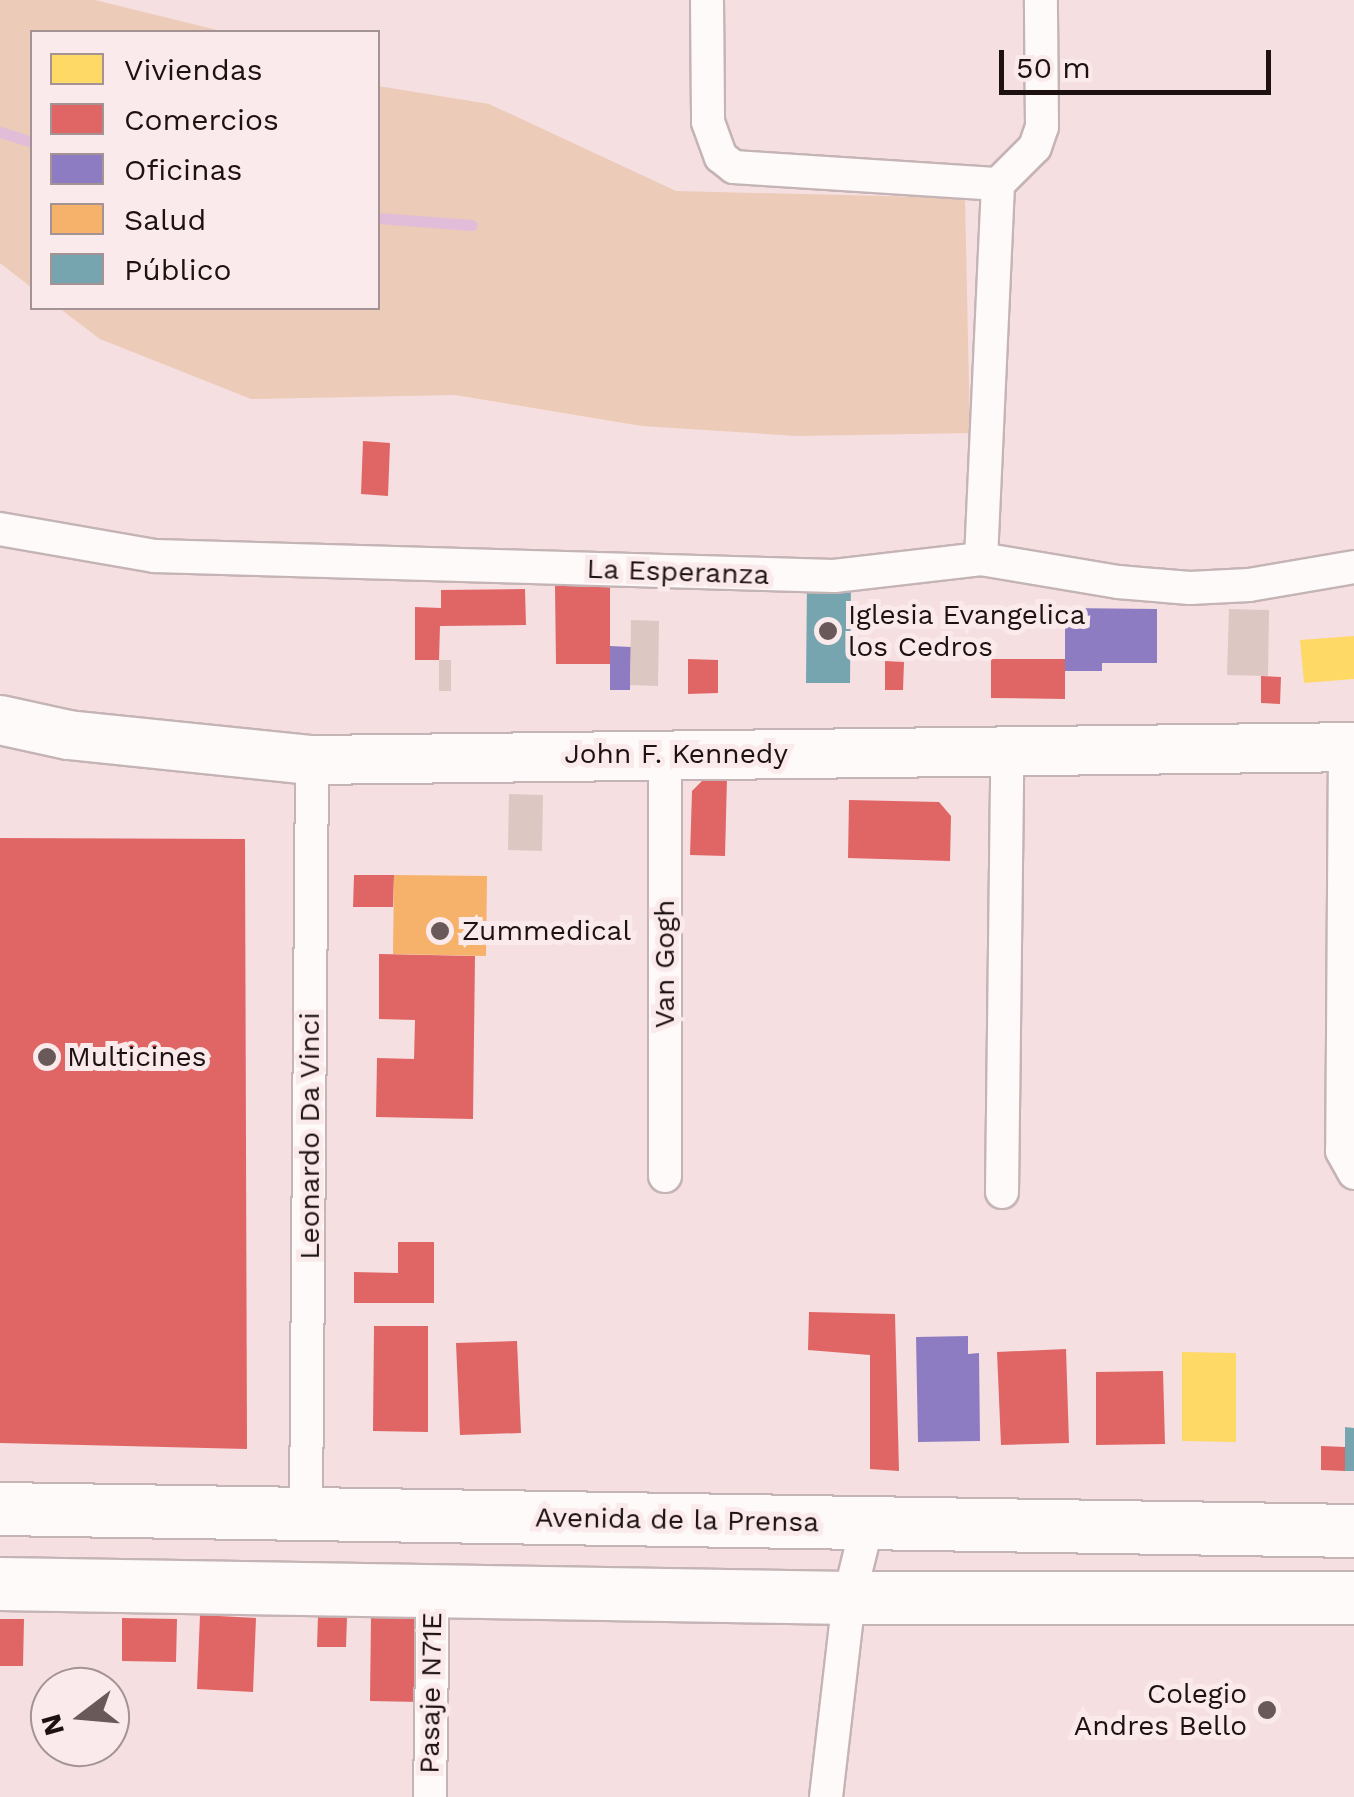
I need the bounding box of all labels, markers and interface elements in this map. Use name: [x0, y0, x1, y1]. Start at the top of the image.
legend: [30, 30, 380, 310]
scale bar: [1004, 30, 1276, 92]
text: 50 m: [1016, 50, 1091, 85]
text: Viviendas: [124, 52, 262, 87]
text: Comercios: [124, 102, 279, 137]
text: Oficinas: [124, 152, 242, 187]
text: Salud: [124, 202, 206, 237]
text: Público: [124, 252, 232, 287]
street label: La Esperanza: [586, 552, 770, 592]
place label: Iglesia Evangelica los Cedros: [848, 598, 1086, 664]
marker: Iglesia Evangelica los Cedros: [817, 620, 839, 642]
street label: John F. Kennedy: [564, 737, 788, 771]
street label: Van Gogh: [648, 900, 682, 1028]
place label: Zummedical: [462, 914, 631, 948]
marker: Zummedical: [427, 918, 453, 944]
street label: Leonardo Da Vinci: [293, 1012, 327, 1260]
place label: Multicines: [67, 1040, 207, 1074]
marker: Multicines: [36, 1046, 58, 1068]
street label: Avenida de la Prensa: [534, 1501, 820, 1539]
street label: Pasaje N71E: [413, 1612, 449, 1774]
north arrow: [30, 1667, 130, 1767]
place label: Colegio Andres Bello: [1074, 1677, 1247, 1743]
marker: Colegio Andres Bello: [1256, 1699, 1278, 1721]
text: N: [34, 1710, 71, 1739]

